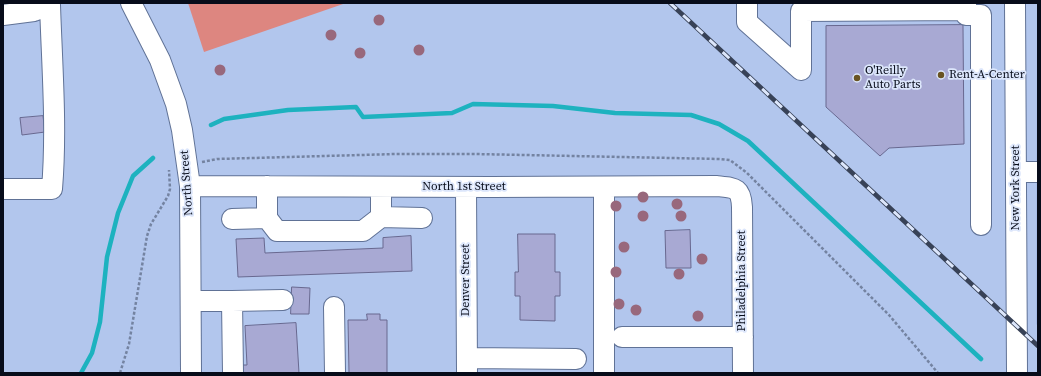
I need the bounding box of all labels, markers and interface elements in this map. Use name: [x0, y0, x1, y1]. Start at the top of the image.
place label: O'Reilly Auto Parts: [865, 64, 921, 92]
place label: Rent-A-Center: [949, 68, 1025, 82]
marker: Rent-A-Center: [936, 70, 946, 80]
marker: O'Reilly Auto Parts: [852, 73, 862, 83]
street label: New York Street: [1009, 145, 1023, 231]
street label: North Street: [178, 150, 196, 216]
street label: North 1st Street: [422, 180, 506, 194]
street label: Philadelphia Street: [735, 230, 749, 332]
street label: Denver Street: [459, 244, 473, 316]

